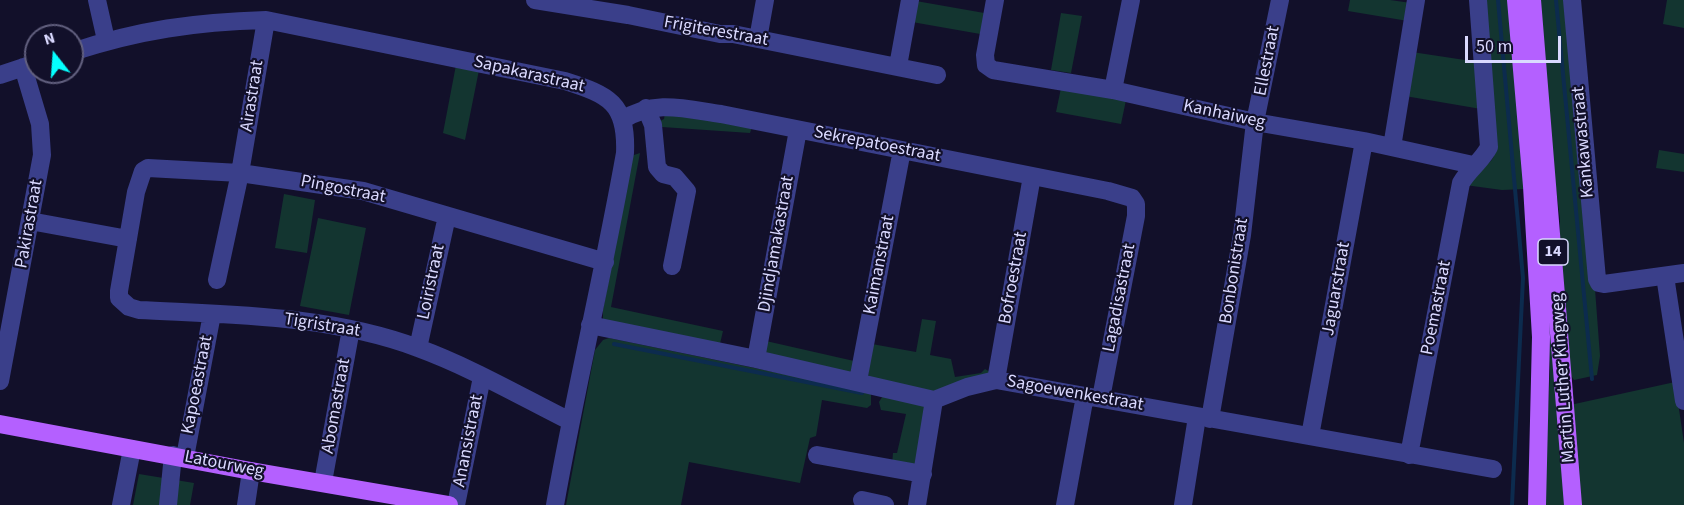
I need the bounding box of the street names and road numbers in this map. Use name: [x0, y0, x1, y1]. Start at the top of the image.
street label: Frigiterestraat: [662, 12, 770, 52]
street label: Ellestraat: [1251, 24, 1285, 98]
street label: Sapakarastraat: [471, 52, 587, 98]
street label: Airastraat: [237, 59, 269, 133]
street label: Kankawastraat: [1568, 85, 1600, 199]
street label: Kanhaiweg: [1181, 96, 1267, 134]
street label: Sekrepatoestraat: [812, 122, 942, 168]
street label: Pingostraat: [299, 171, 387, 209]
street label: Djindjamakastraat: [754, 174, 800, 314]
street label: Pakirastraat: [12, 178, 48, 270]
street label: Kaimanstraat: [860, 213, 900, 317]
street label: Bonbonistraat: [1216, 216, 1254, 326]
street label: Bofroestraat: [995, 230, 1033, 326]
road number: 14: [1538, 239, 1568, 265]
street label: Jaguarstraat: [1318, 240, 1356, 338]
street label: Loiristraat: [413, 242, 451, 322]
street label: Lagadisastraat: [1099, 242, 1141, 354]
street label: Poemastraat: [1417, 259, 1457, 357]
street label: Martin Luther Kingweg: [1547, 293, 1581, 463]
street label: Tigristraat: [282, 309, 362, 343]
street label: Kapoeastraat: [178, 334, 218, 436]
street label: Abomastraat: [318, 357, 356, 455]
street label: Sagoewenkestraat: [1005, 371, 1145, 417]
street label: Anansistraat: [449, 393, 489, 489]
street label: Latourweg: [183, 447, 265, 483]

